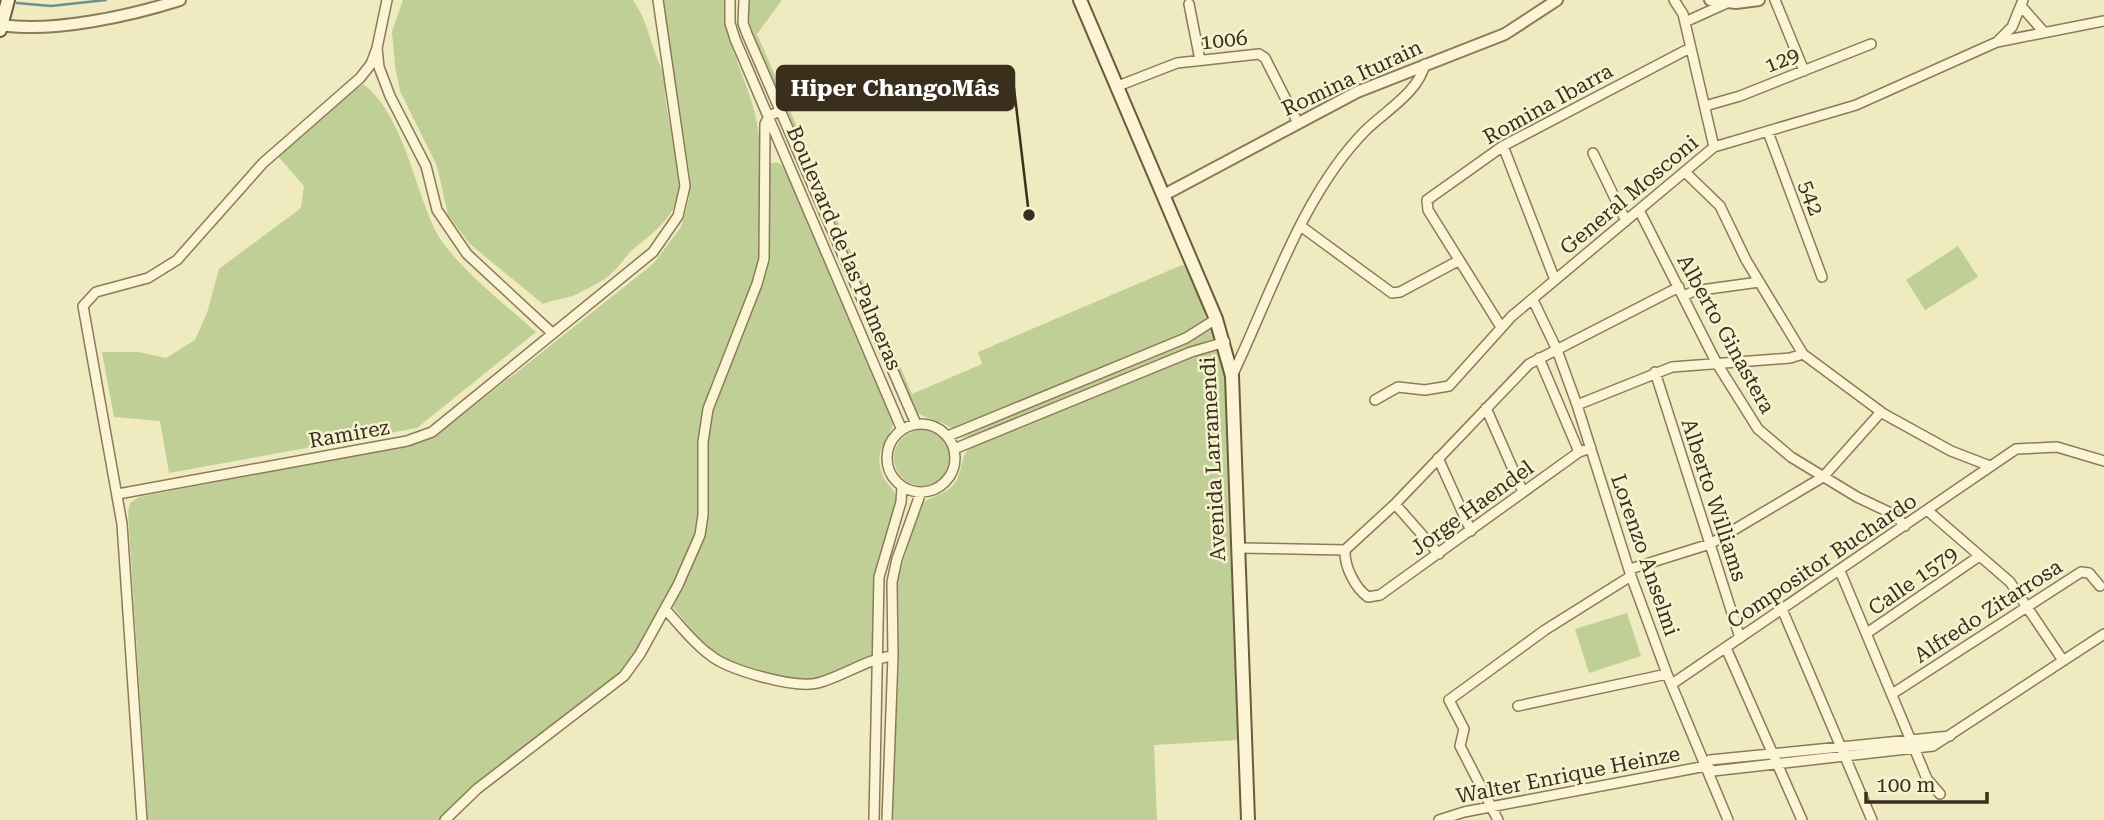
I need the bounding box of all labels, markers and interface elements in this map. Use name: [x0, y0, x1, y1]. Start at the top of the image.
street label: 1006: [1199, 26, 1249, 54]
street label: Romina Iturain: [1278, 35, 1426, 121]
street label: 129: [1761, 42, 1803, 78]
street label: Romina Ibarra: [1479, 58, 1617, 149]
callout: Hiper ChangoMâs: [777, 66, 1014, 110]
text: Hiper ChangoMâs: [790, 75, 1000, 102]
street label: Boulevard de las Palmeras: [782, 122, 906, 374]
street label: General Mosconi: [1555, 130, 1703, 260]
street label: 542: [1794, 177, 1828, 219]
street label: Alberto Ginastera: [1672, 250, 1780, 418]
street label: Avenida Larramendi: [1196, 356, 1230, 562]
street label: Ramírez: [307, 415, 391, 453]
street label: Alberto Williams: [1676, 416, 1752, 584]
street label: Jorge Haendel: [1406, 455, 1538, 561]
street label: Lorenzo Anselmi: [1606, 471, 1684, 639]
street label: Compositor Buchardo: [1723, 489, 1921, 633]
street label: Calle 1579: [1864, 542, 1962, 620]
street label: Alfredo Zitarrosa: [1910, 554, 2067, 668]
street label: Walter Enrique Heinze: [1454, 742, 1682, 808]
scale bar: [1866, 760, 1987, 804]
text: 100 m: [1876, 773, 1936, 797]

